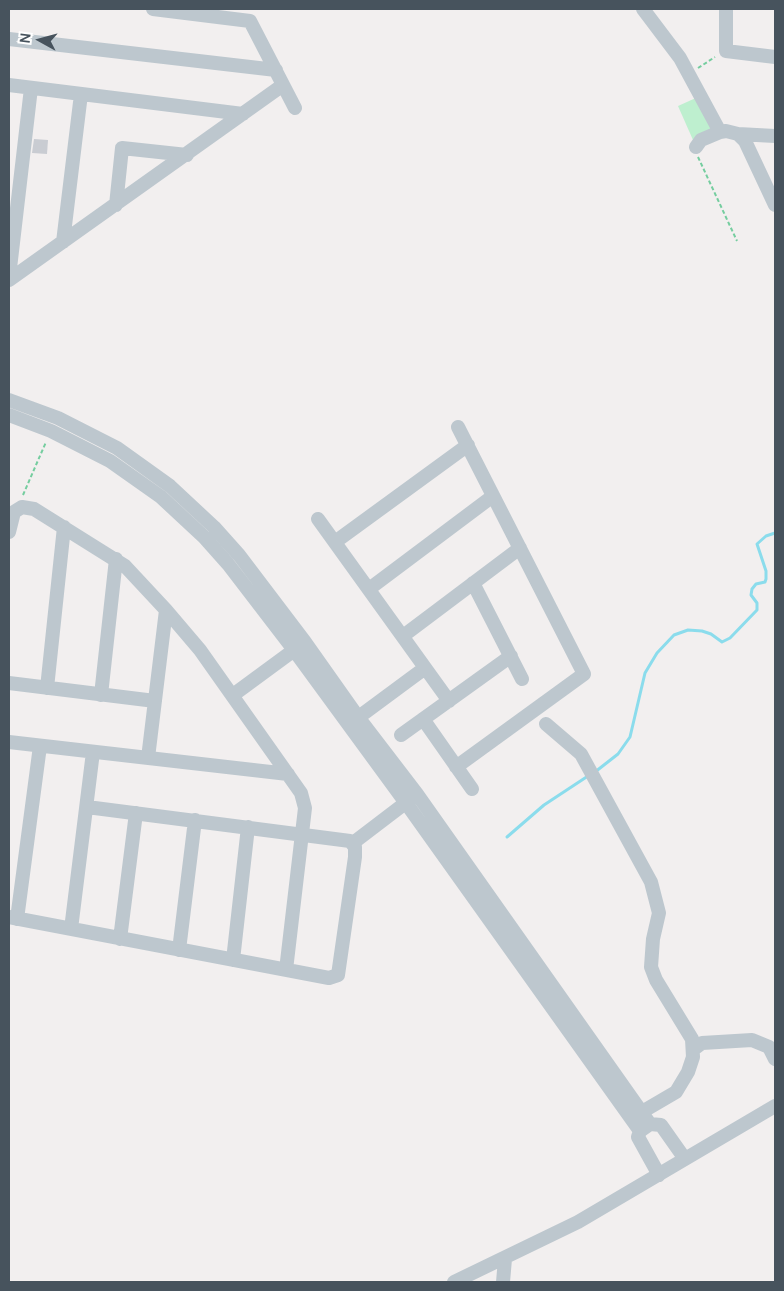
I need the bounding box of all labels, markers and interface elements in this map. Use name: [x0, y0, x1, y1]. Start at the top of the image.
north arrow: [15, 15, 65, 65]
text: N: [15, 32, 35, 44]

